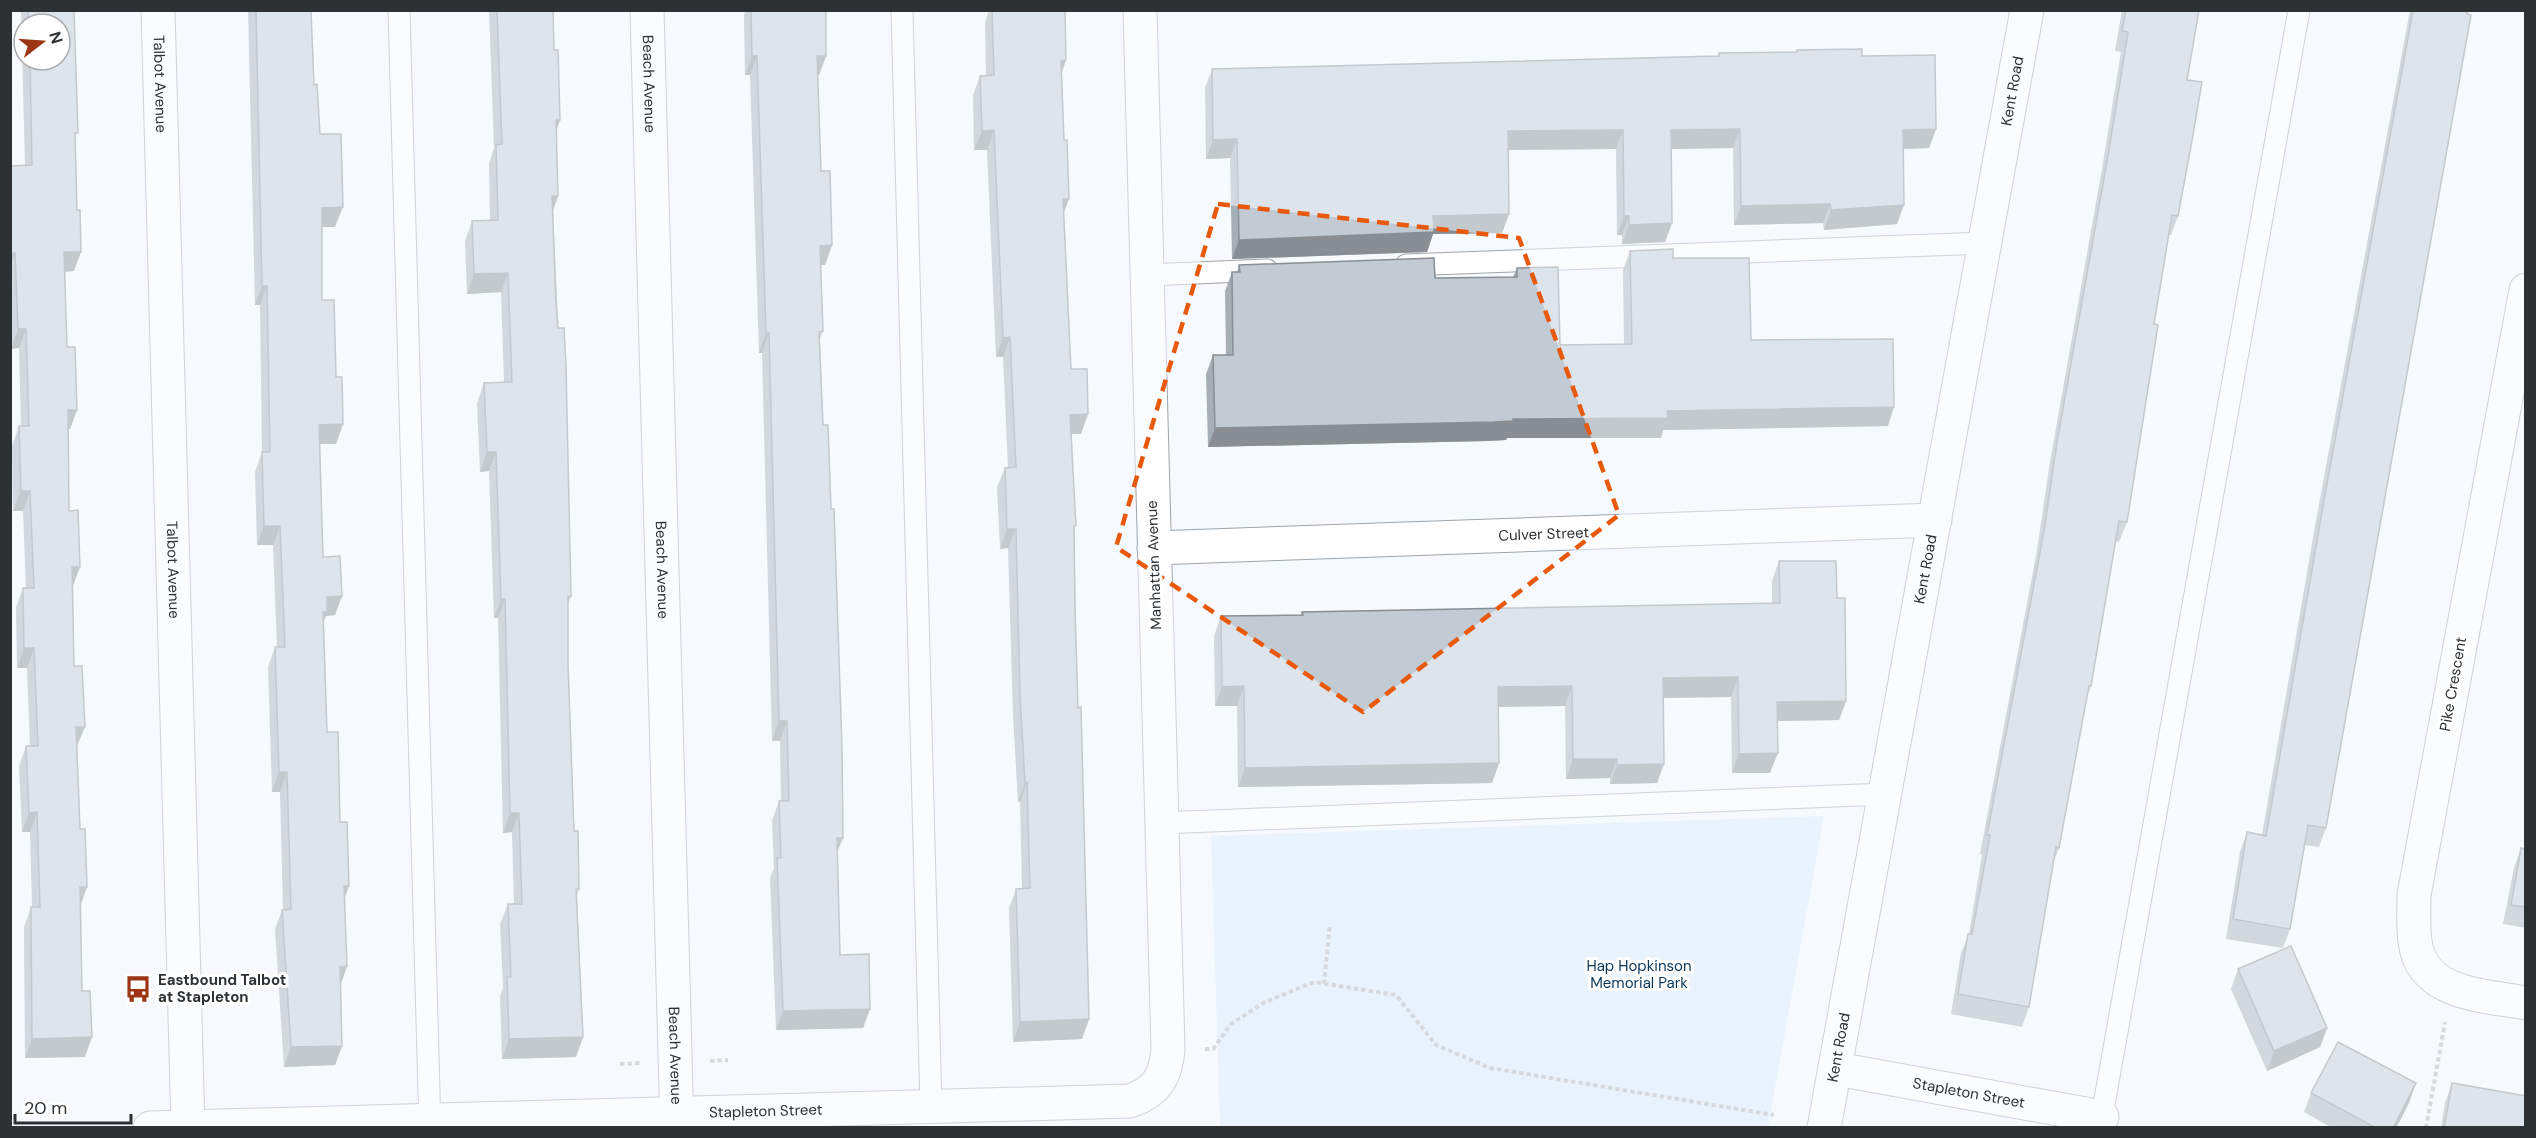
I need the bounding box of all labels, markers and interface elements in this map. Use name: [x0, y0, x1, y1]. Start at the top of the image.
north arrow: [12, 12, 72, 72]
text: N: [44, 29, 68, 46]
street label: Talbot Avenue: [149, 35, 171, 133]
street label: Beach Avenue: [638, 35, 660, 133]
street label: Kent Road: [1996, 55, 2028, 127]
street label: Manhattan Avenue: [1142, 500, 1166, 630]
street label: Talbot Avenue: [162, 521, 184, 619]
street label: Beach Avenue: [651, 521, 673, 619]
street label: Culver Street: [1498, 522, 1590, 546]
street label: Kent Road: [1909, 533, 1942, 605]
street label: Pike Crescent: [2435, 635, 2471, 733]
park label: Hap Hopkinson Memorial Park: [1586, 956, 1692, 993]
place label: Eastbound Talbot at Stapleton: [158, 970, 286, 1007]
bus stop icon: Eastbound Talbot at Stapleton: [123, 974, 153, 1004]
street label: Beach Avenue: [664, 1006, 686, 1105]
street label: Kent Road: [1823, 1011, 1855, 1084]
street label: Stapleton Street: [1911, 1073, 2027, 1113]
scale bar: [15, 1087, 130, 1125]
text: 20 m: [24, 1096, 67, 1120]
street label: Stapleton Street: [709, 1099, 823, 1123]

